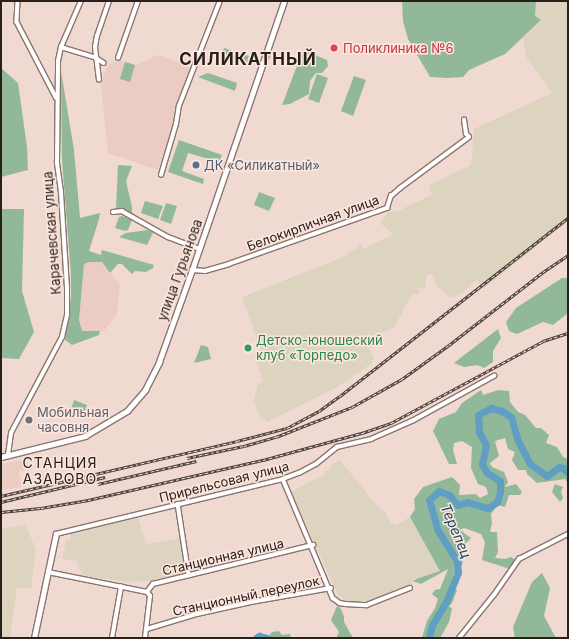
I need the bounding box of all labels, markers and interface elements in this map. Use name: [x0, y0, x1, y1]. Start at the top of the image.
place label: Поликлиника №6: [343, 40, 453, 56]
marker: Поликлиника №6: [328, 42, 340, 54]
district label: СИЛИКАТНЫЙ: [179, 50, 317, 70]
place label: ДК «Силикатный»: [204, 157, 320, 173]
marker: ДК «Силикатный»: [191, 160, 201, 170]
street label: Карачевская улица: [40, 171, 64, 295]
street label: Белокирпичная улица: [245, 192, 381, 254]
street label: улица Гурьянова: [154, 217, 206, 323]
place label: Детско-юношеский клуб «Торпедо»: [256, 333, 383, 364]
marker: Детско-юношеский клуб «Торпедо»: [243, 343, 253, 353]
place label: Мобильная часовня: [37, 405, 109, 436]
marker: Мобильная часовня: [24, 415, 34, 425]
district label: СТАНЦИЯ АЗАРОВО: [23, 455, 97, 488]
street label: Прирельсовая улица: [157, 458, 291, 506]
water label: Терепец: [437, 501, 475, 561]
street label: Станционная улица: [161, 535, 285, 579]
street label: Станционный переулок: [171, 573, 321, 619]

